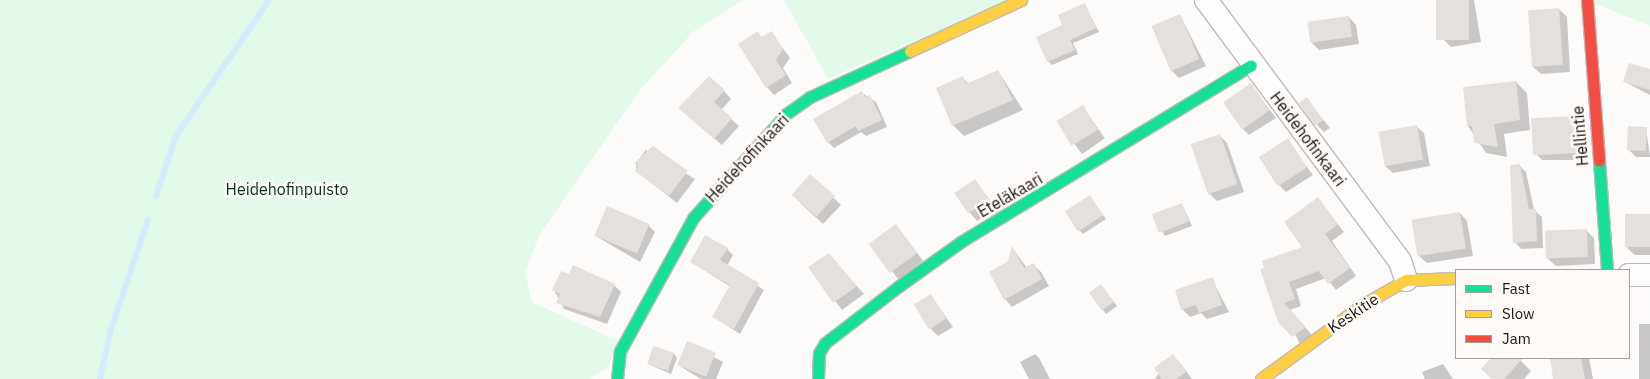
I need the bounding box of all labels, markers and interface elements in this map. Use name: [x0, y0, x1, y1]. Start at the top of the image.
street label: Heidehofinkaari: [1266, 88, 1350, 190]
street label: Hellintie: [1568, 105, 1592, 167]
street label: Heidehofinkaari: [701, 110, 793, 206]
street label: Eteläkaari: [974, 169, 1046, 221]
park label: Heidehofinpuisto: [226, 179, 348, 199]
legend: [1455, 269, 1630, 359]
text: Fast: [1502, 279, 1530, 298]
street label: Keskitie: [1324, 289, 1382, 337]
text: Slow: [1502, 304, 1535, 323]
text: Jam: [1502, 329, 1531, 348]

